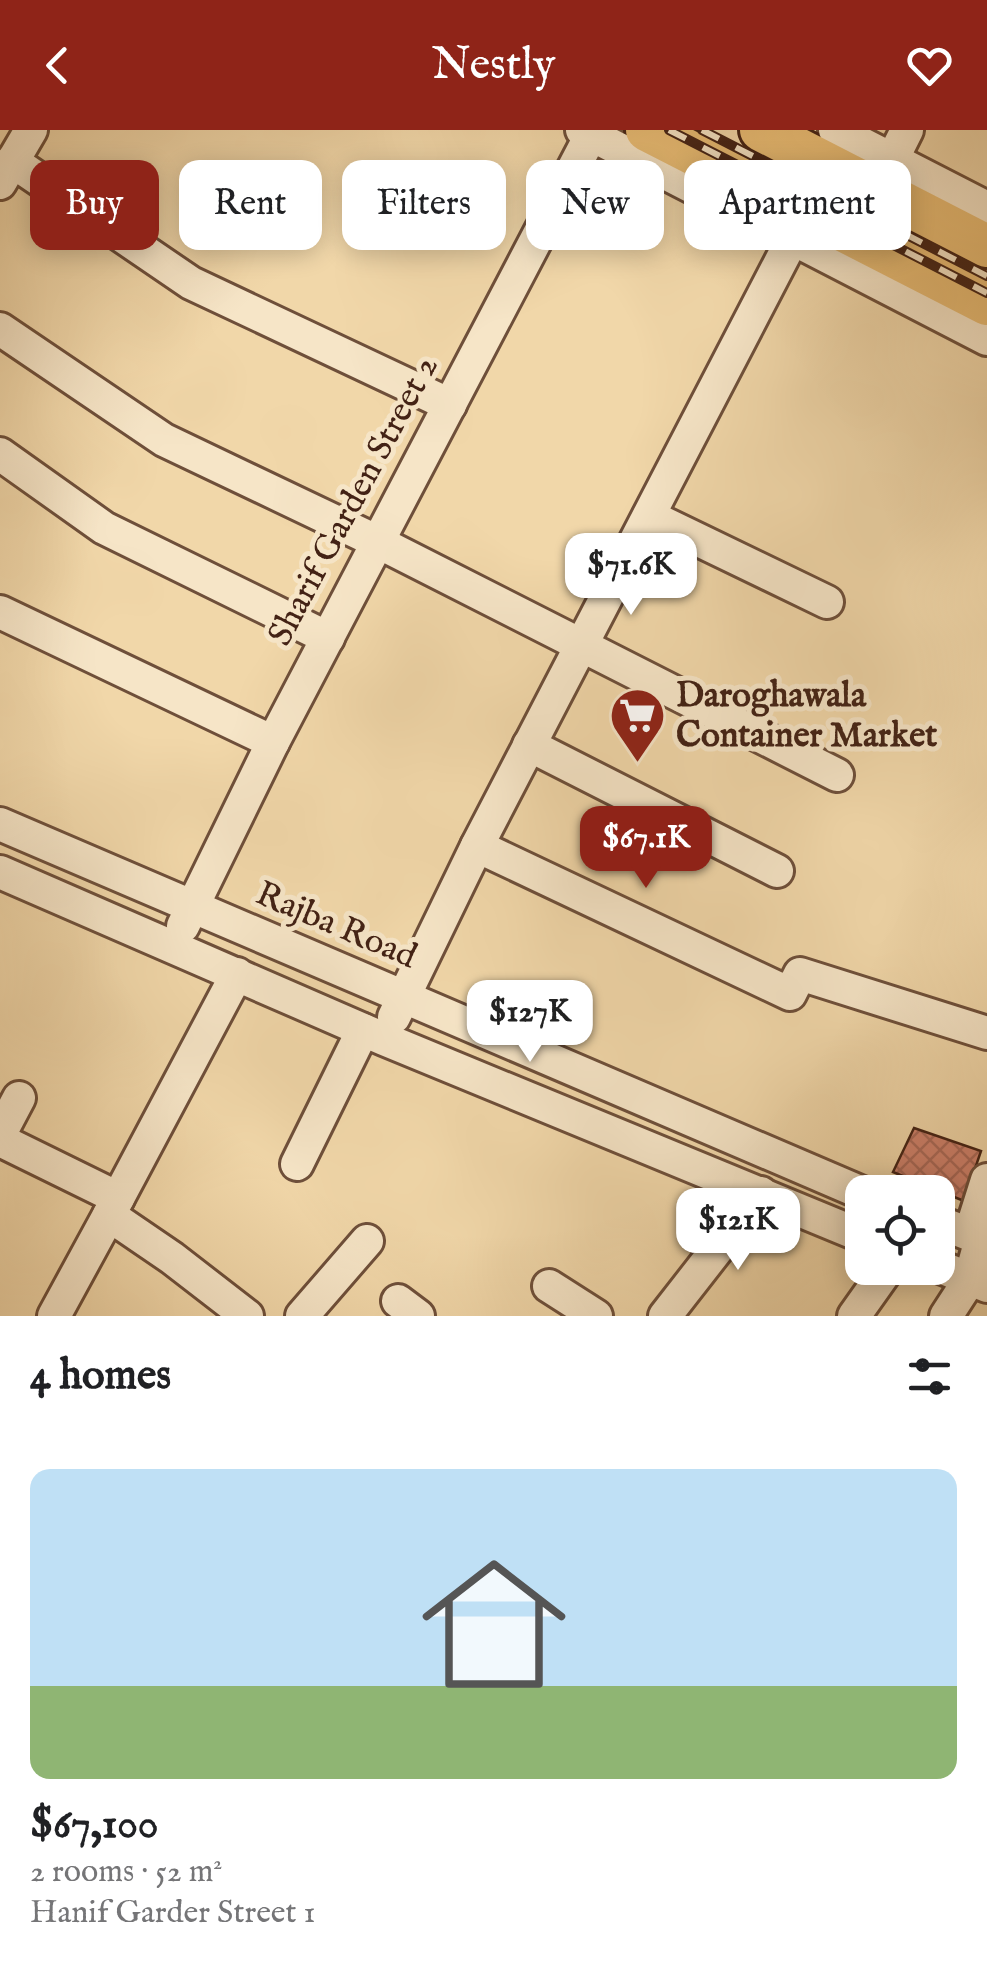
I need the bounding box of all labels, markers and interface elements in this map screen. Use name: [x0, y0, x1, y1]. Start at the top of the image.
text: Nestly: [432, 37, 555, 94]
icon: back: [30, 38, 85, 93]
icon: heart: [902, 38, 957, 93]
chip: Buy: [30, 160, 159, 250]
chip: Rent: [179, 160, 322, 250]
chip: Filters: [342, 160, 506, 250]
chip: New: [526, 160, 664, 250]
chip: Apartment: [684, 160, 911, 250]
street label: Sharif Garden Street 2: [259, 348, 449, 654]
pin: $71.6K: [550, 533, 712, 618]
text: $71.6K: [587, 545, 675, 586]
place label: Daroghawala Container Market: [676, 674, 937, 759]
supermarket icon: Daroghawala Container Market: [607, 686, 667, 765]
pin: $67.1K: [565, 806, 727, 891]
text: $67.1K: [602, 818, 690, 859]
street label: Rajba Road: [249, 872, 424, 980]
pin: $127K: [460, 980, 600, 1065]
text: $127K: [489, 992, 571, 1033]
map controls: [845, 1175, 955, 1285]
button: locate: [845, 1175, 955, 1285]
pin: $121K: [668, 1188, 808, 1273]
text: $121K: [698, 1200, 778, 1241]
icon: filters: [902, 1349, 957, 1404]
text: 4 homes: [30, 1350, 171, 1403]
icon: home: [404, 1534, 584, 1714]
text: $67,100: [30, 1799, 159, 1852]
text: 2 rooms · 52 m²: [30, 1852, 222, 1893]
text: Hanif Garder Street 1: [30, 1893, 315, 1934]

